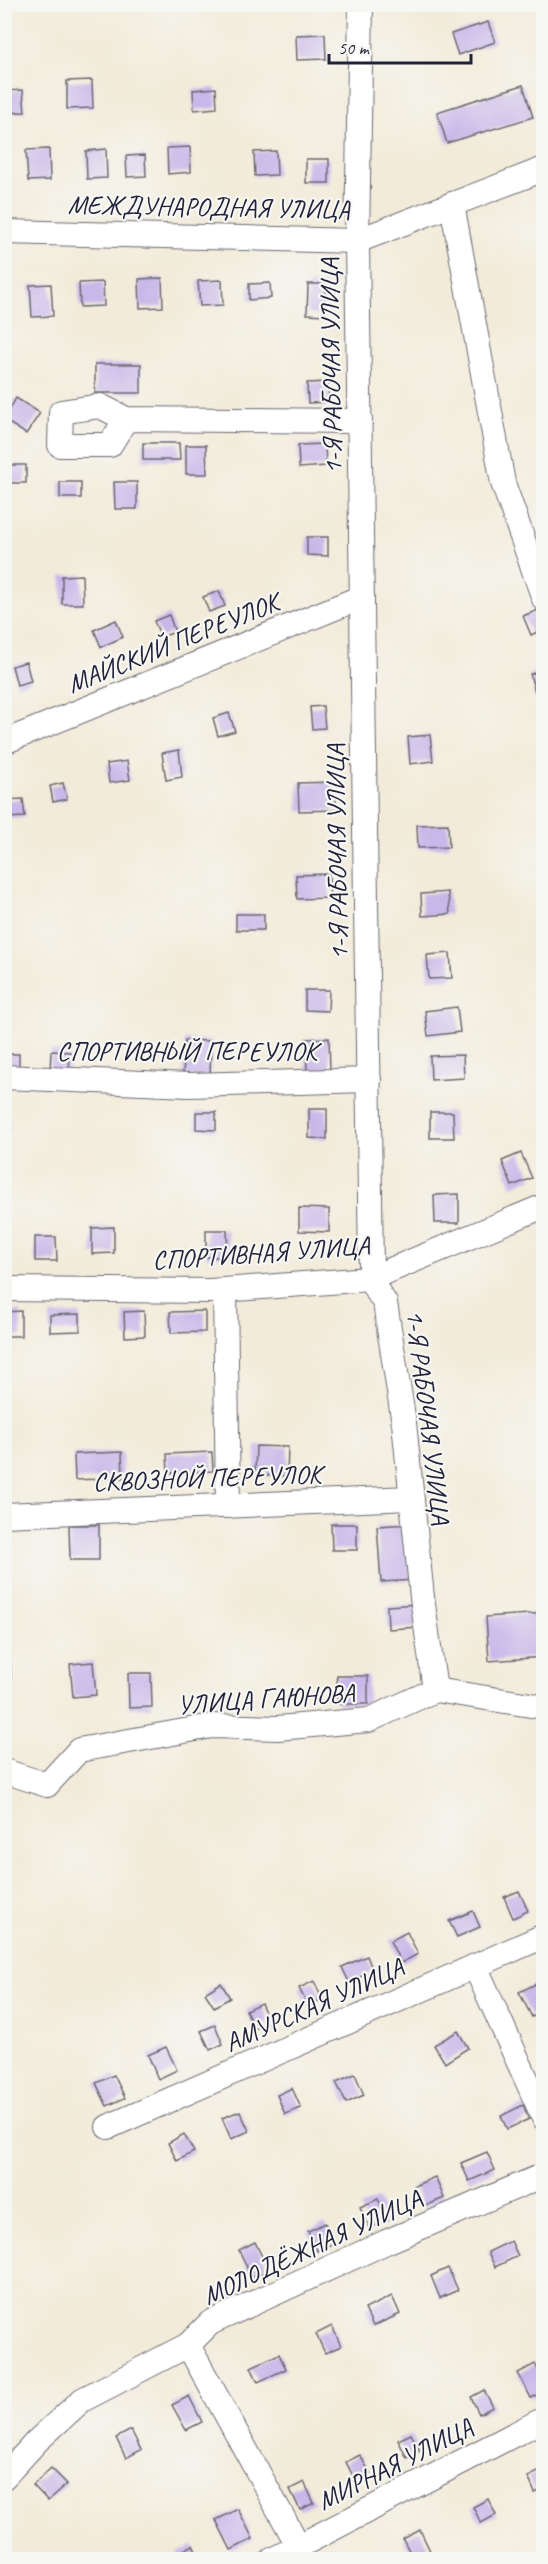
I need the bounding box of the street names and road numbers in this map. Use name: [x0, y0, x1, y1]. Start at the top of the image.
street label: МЕЖДУНАРОДНАЯ УЛИЦА: [68, 188, 351, 226]
street label: 1-Я РАБОЧАЯ УЛИЦА: [313, 257, 349, 474]
street label: МАЙСКИЙ ПЕРЕУЛОК: [62, 584, 288, 700]
street label: 1-Я РАБОЧАЯ УЛИЦА: [319, 743, 355, 960]
street label: СПОРТИВНЫЙ ПЕРЕУЛОК: [57, 1035, 322, 1068]
street label: СПОРТИВНАЯ УЛИЦА: [151, 1229, 373, 1277]
street label: 1-Я РАБОЧАЯ УЛИЦА: [398, 1308, 458, 1527]
street label: СКВОЗНОЙ ПЕРЕУЛОК: [92, 1457, 327, 1498]
street label: УЛИЦА ГАЮНОВА: [176, 1676, 358, 1722]
street label: АМУРСКАЯ УЛИЦА: [219, 1950, 410, 2059]
street label: МОЛОДЁЖНАЯ УЛИЦА: [197, 2181, 428, 2312]
street label: МИРНАЯ УЛИЦА: [312, 2410, 479, 2517]

